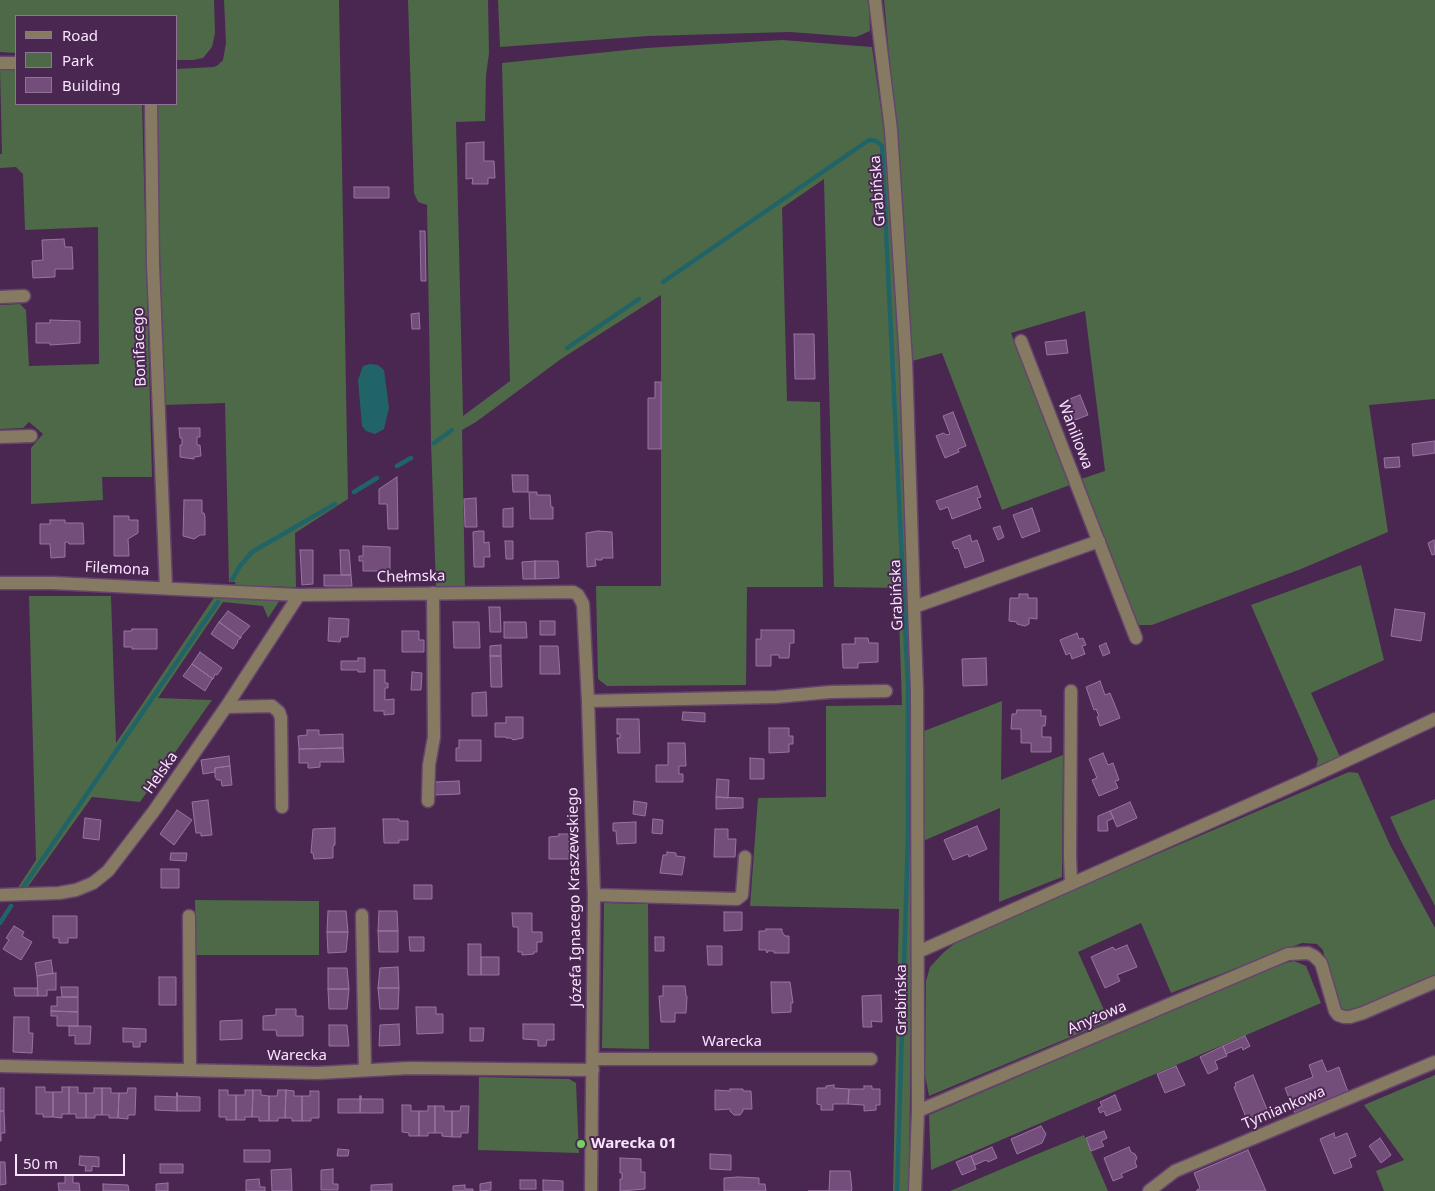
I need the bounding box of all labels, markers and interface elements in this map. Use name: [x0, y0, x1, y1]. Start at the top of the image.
legend: [15, 15, 178, 105]
text: Road: [62, 25, 98, 45]
text: Park: [62, 50, 94, 70]
text: Building: [62, 75, 120, 95]
street label: Grabińska: [867, 155, 889, 227]
street label: Bonifacego: [130, 307, 150, 387]
street label: Waniliowa: [1054, 398, 1096, 472]
street label: Filemona: [84, 558, 150, 580]
street label: Grabińska: [887, 559, 907, 631]
street label: Chełmska: [376, 567, 446, 587]
street label: Helska: [140, 749, 182, 797]
street label: Józefa Ignacego Kraszewskiego: [564, 787, 586, 1007]
street label: Grabińska: [893, 964, 911, 1036]
street label: Anyżowa: [1065, 997, 1129, 1039]
street label: Warecka: [702, 1033, 762, 1051]
street label: Warecka: [267, 1047, 327, 1065]
street label: Tymiankowa: [1240, 1082, 1328, 1134]
place label: Warecka 01: [591, 1135, 677, 1153]
marker: Warecka 01: [575, 1138, 587, 1150]
scale bar: [18, 1144, 128, 1176]
text: 50 m: [23, 1153, 58, 1173]

